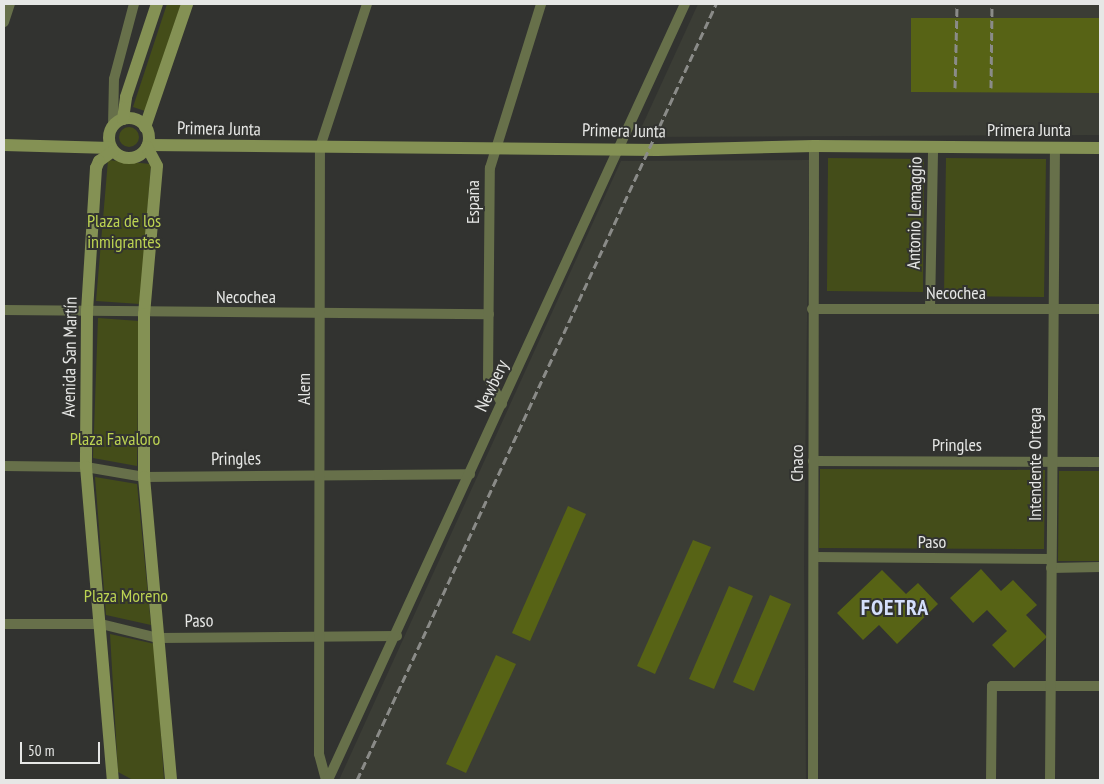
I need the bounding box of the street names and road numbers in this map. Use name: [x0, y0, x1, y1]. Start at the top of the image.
street label: Primera Junta: [177, 117, 261, 141]
street label: Primera Junta: [582, 119, 666, 143]
street label: Primera Junta: [987, 119, 1071, 141]
street label: Antonio Lemaggio: [903, 156, 927, 270]
street label: España: [462, 180, 484, 224]
street label: Necochea: [926, 282, 986, 304]
street label: Necochea: [216, 286, 276, 308]
street label: Avenida San Martín: [58, 297, 82, 417]
street label: Newbery: [471, 357, 513, 415]
street label: Alem: [293, 373, 315, 405]
street label: Intendente Ortega: [1024, 407, 1046, 521]
street label: Pringles: [932, 434, 982, 456]
street label: Chaco: [786, 444, 808, 482]
street label: Pringles: [211, 448, 261, 470]
street label: Paso: [918, 531, 946, 553]
street label: Paso: [184, 610, 214, 632]

